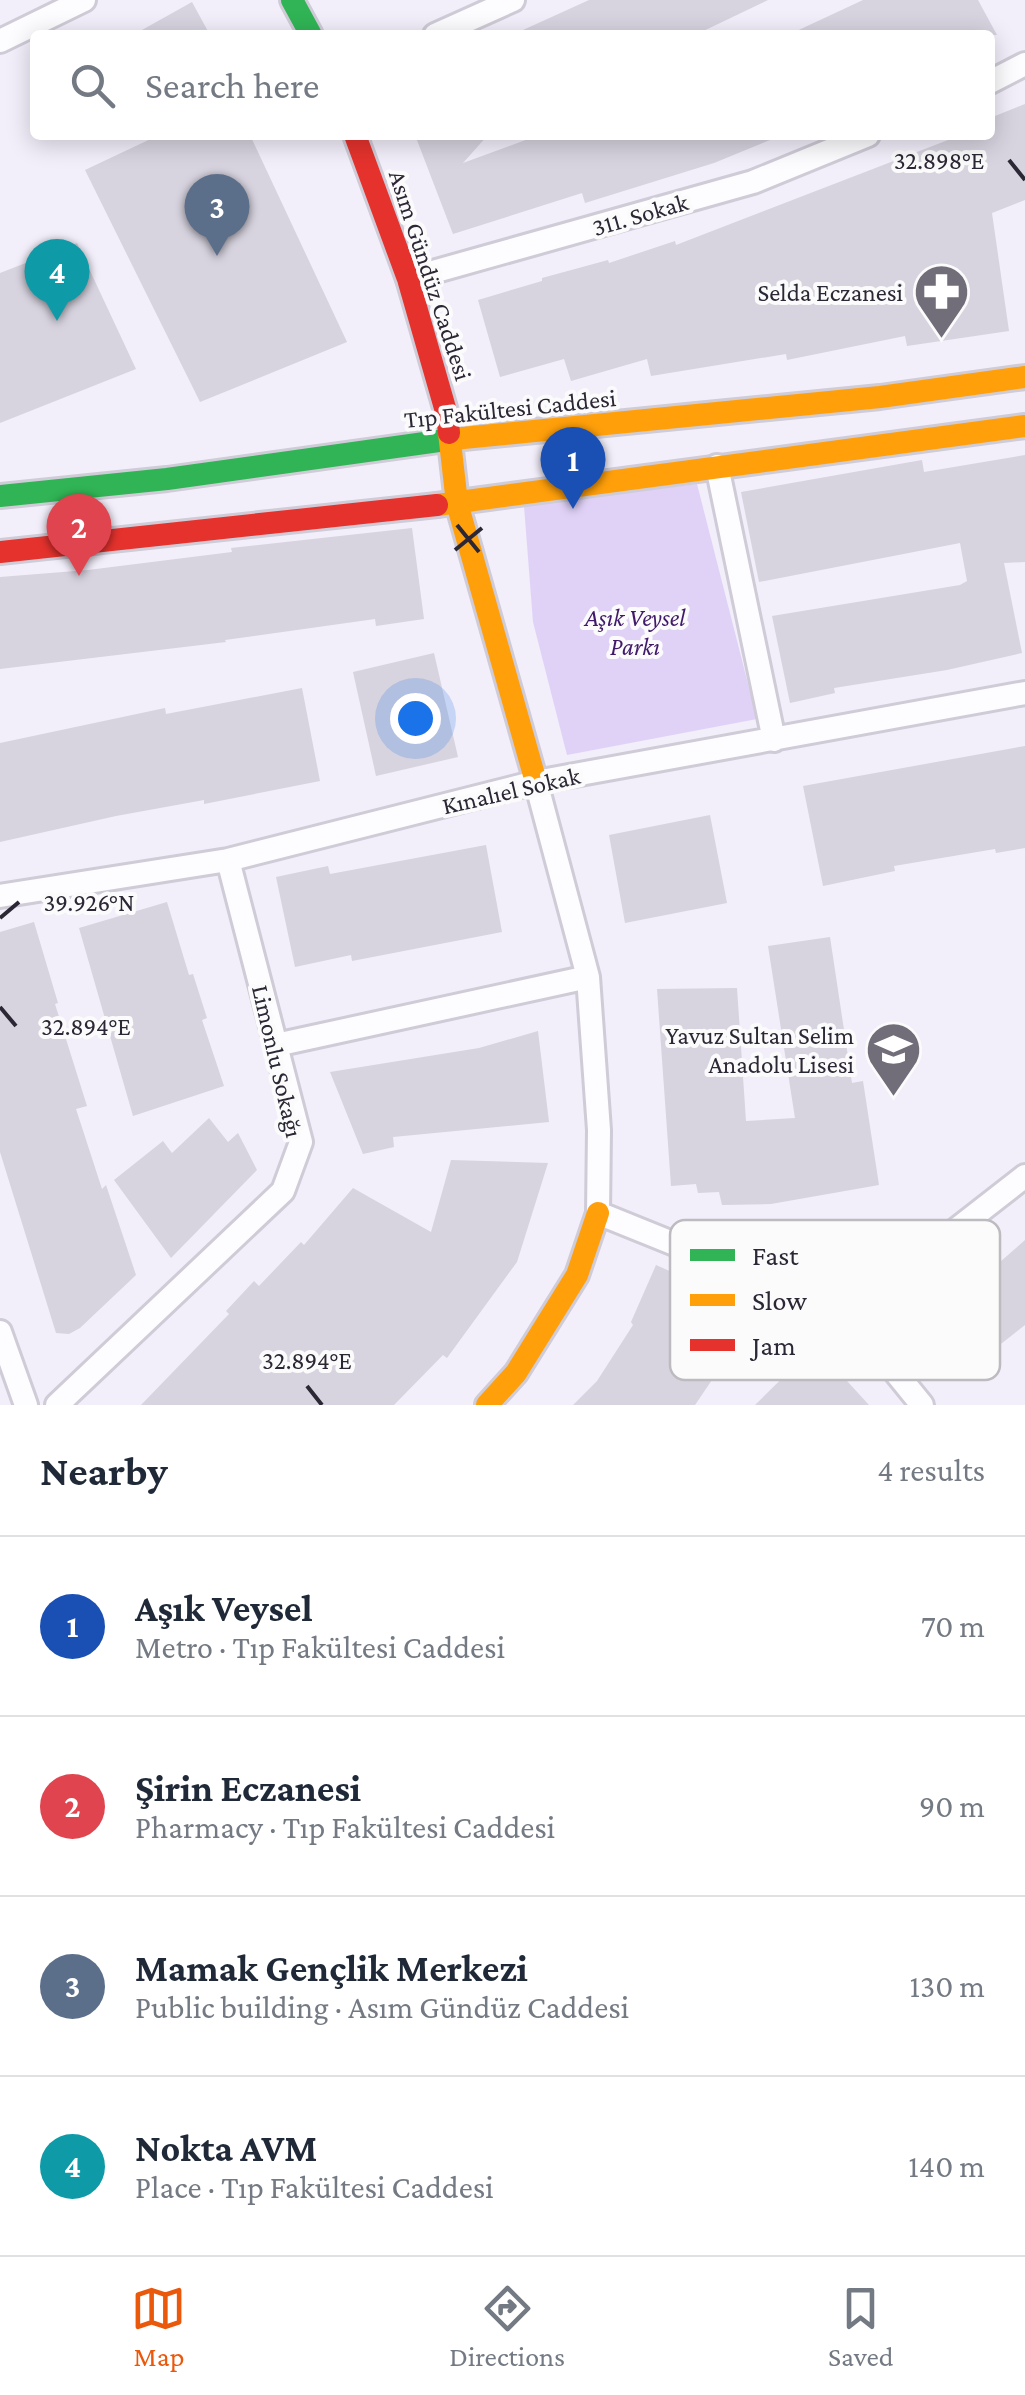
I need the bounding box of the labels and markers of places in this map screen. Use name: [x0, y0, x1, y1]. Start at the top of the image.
pin: 3: [184, 174, 250, 256]
pin: 4: [24, 238, 90, 321]
pharmacy icon: Selda Eczanesi: [912, 262, 972, 341]
place label: Selda Eczanesi: [757, 279, 903, 306]
pin: 1: [540, 426, 606, 509]
pin: 2: [46, 494, 112, 576]
school or university icon: Yavuz Sultan Selim Anadolu Lisesi: [863, 1019, 923, 1098]
place label: Yavuz Sultan Selim Anadolu Lisesi: [665, 1022, 854, 1078]

